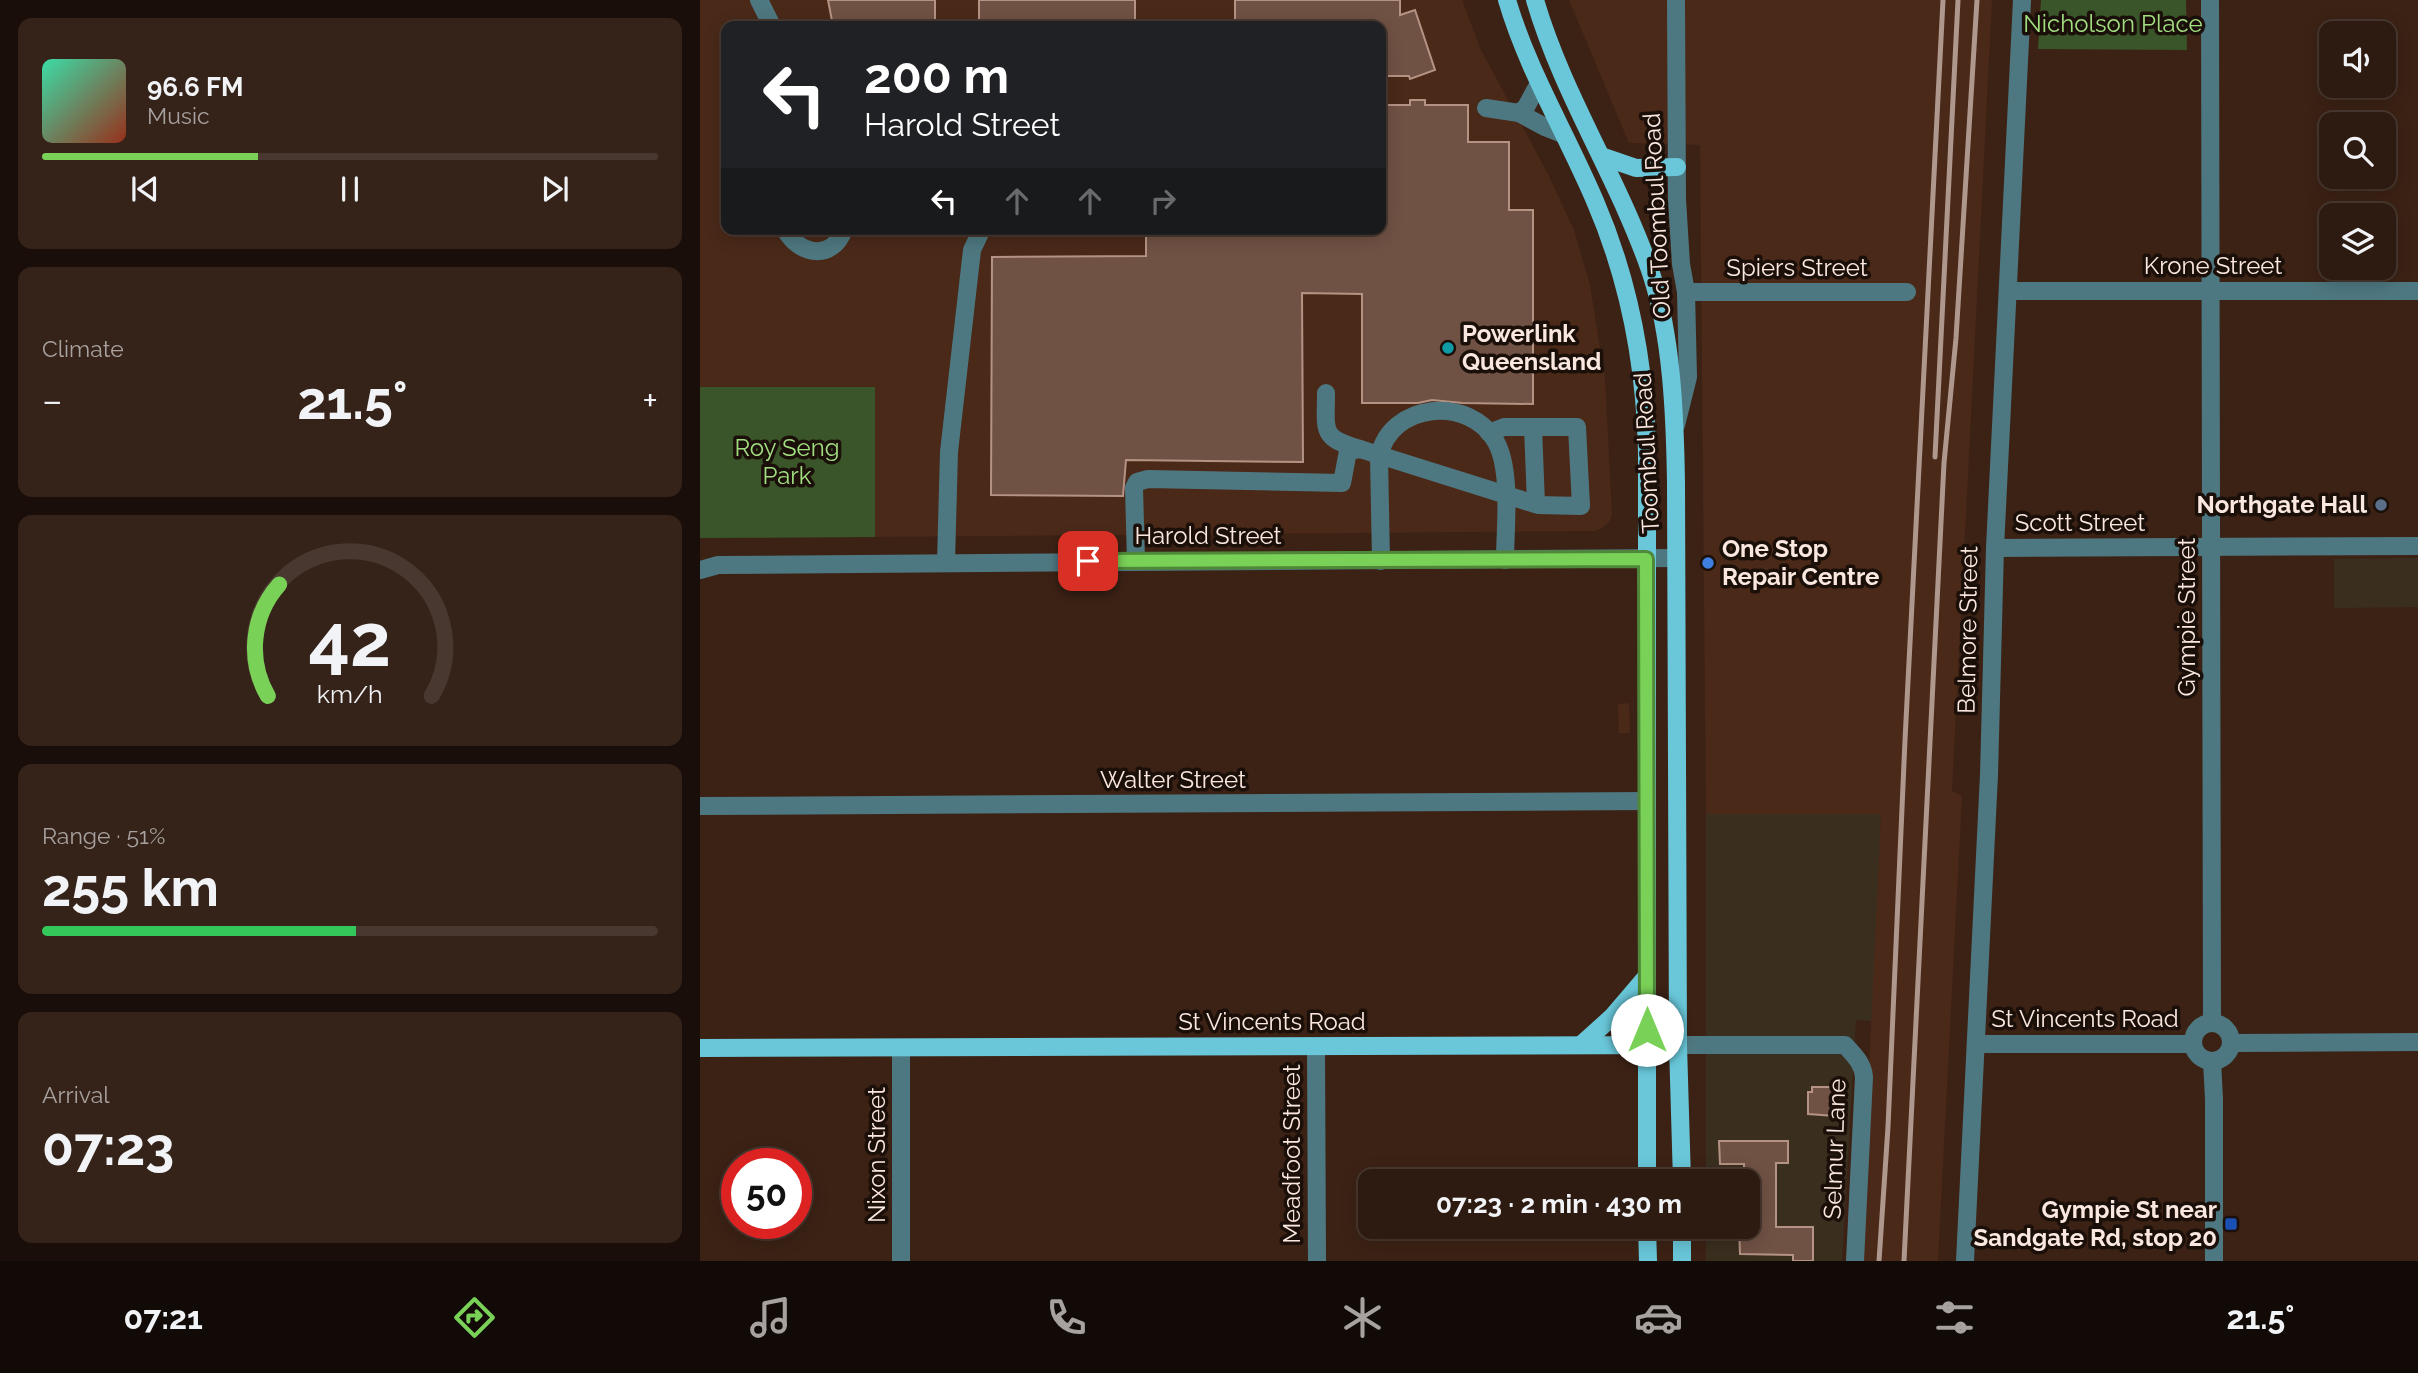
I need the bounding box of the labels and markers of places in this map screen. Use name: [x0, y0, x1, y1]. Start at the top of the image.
place label: Powerlink Queensland: [1462, 319, 1601, 376]
marker: Powerlink Queensland: [1440, 340, 1456, 356]
place label: Northgate Hall: [2197, 490, 2367, 519]
marker: Northgate Hall: [2373, 497, 2389, 513]
pin: [1058, 531, 1118, 591]
place label: One Stop Repair Centre: [1722, 534, 1879, 591]
marker: One Stop Repair Centre: [1700, 555, 1716, 571]
place label: Gympie St near Sandgate Rd, stop 20: [1974, 1195, 2217, 1252]
marker: Gympie St near Sandgate Rd, stop 20: [2223, 1216, 2239, 1232]

